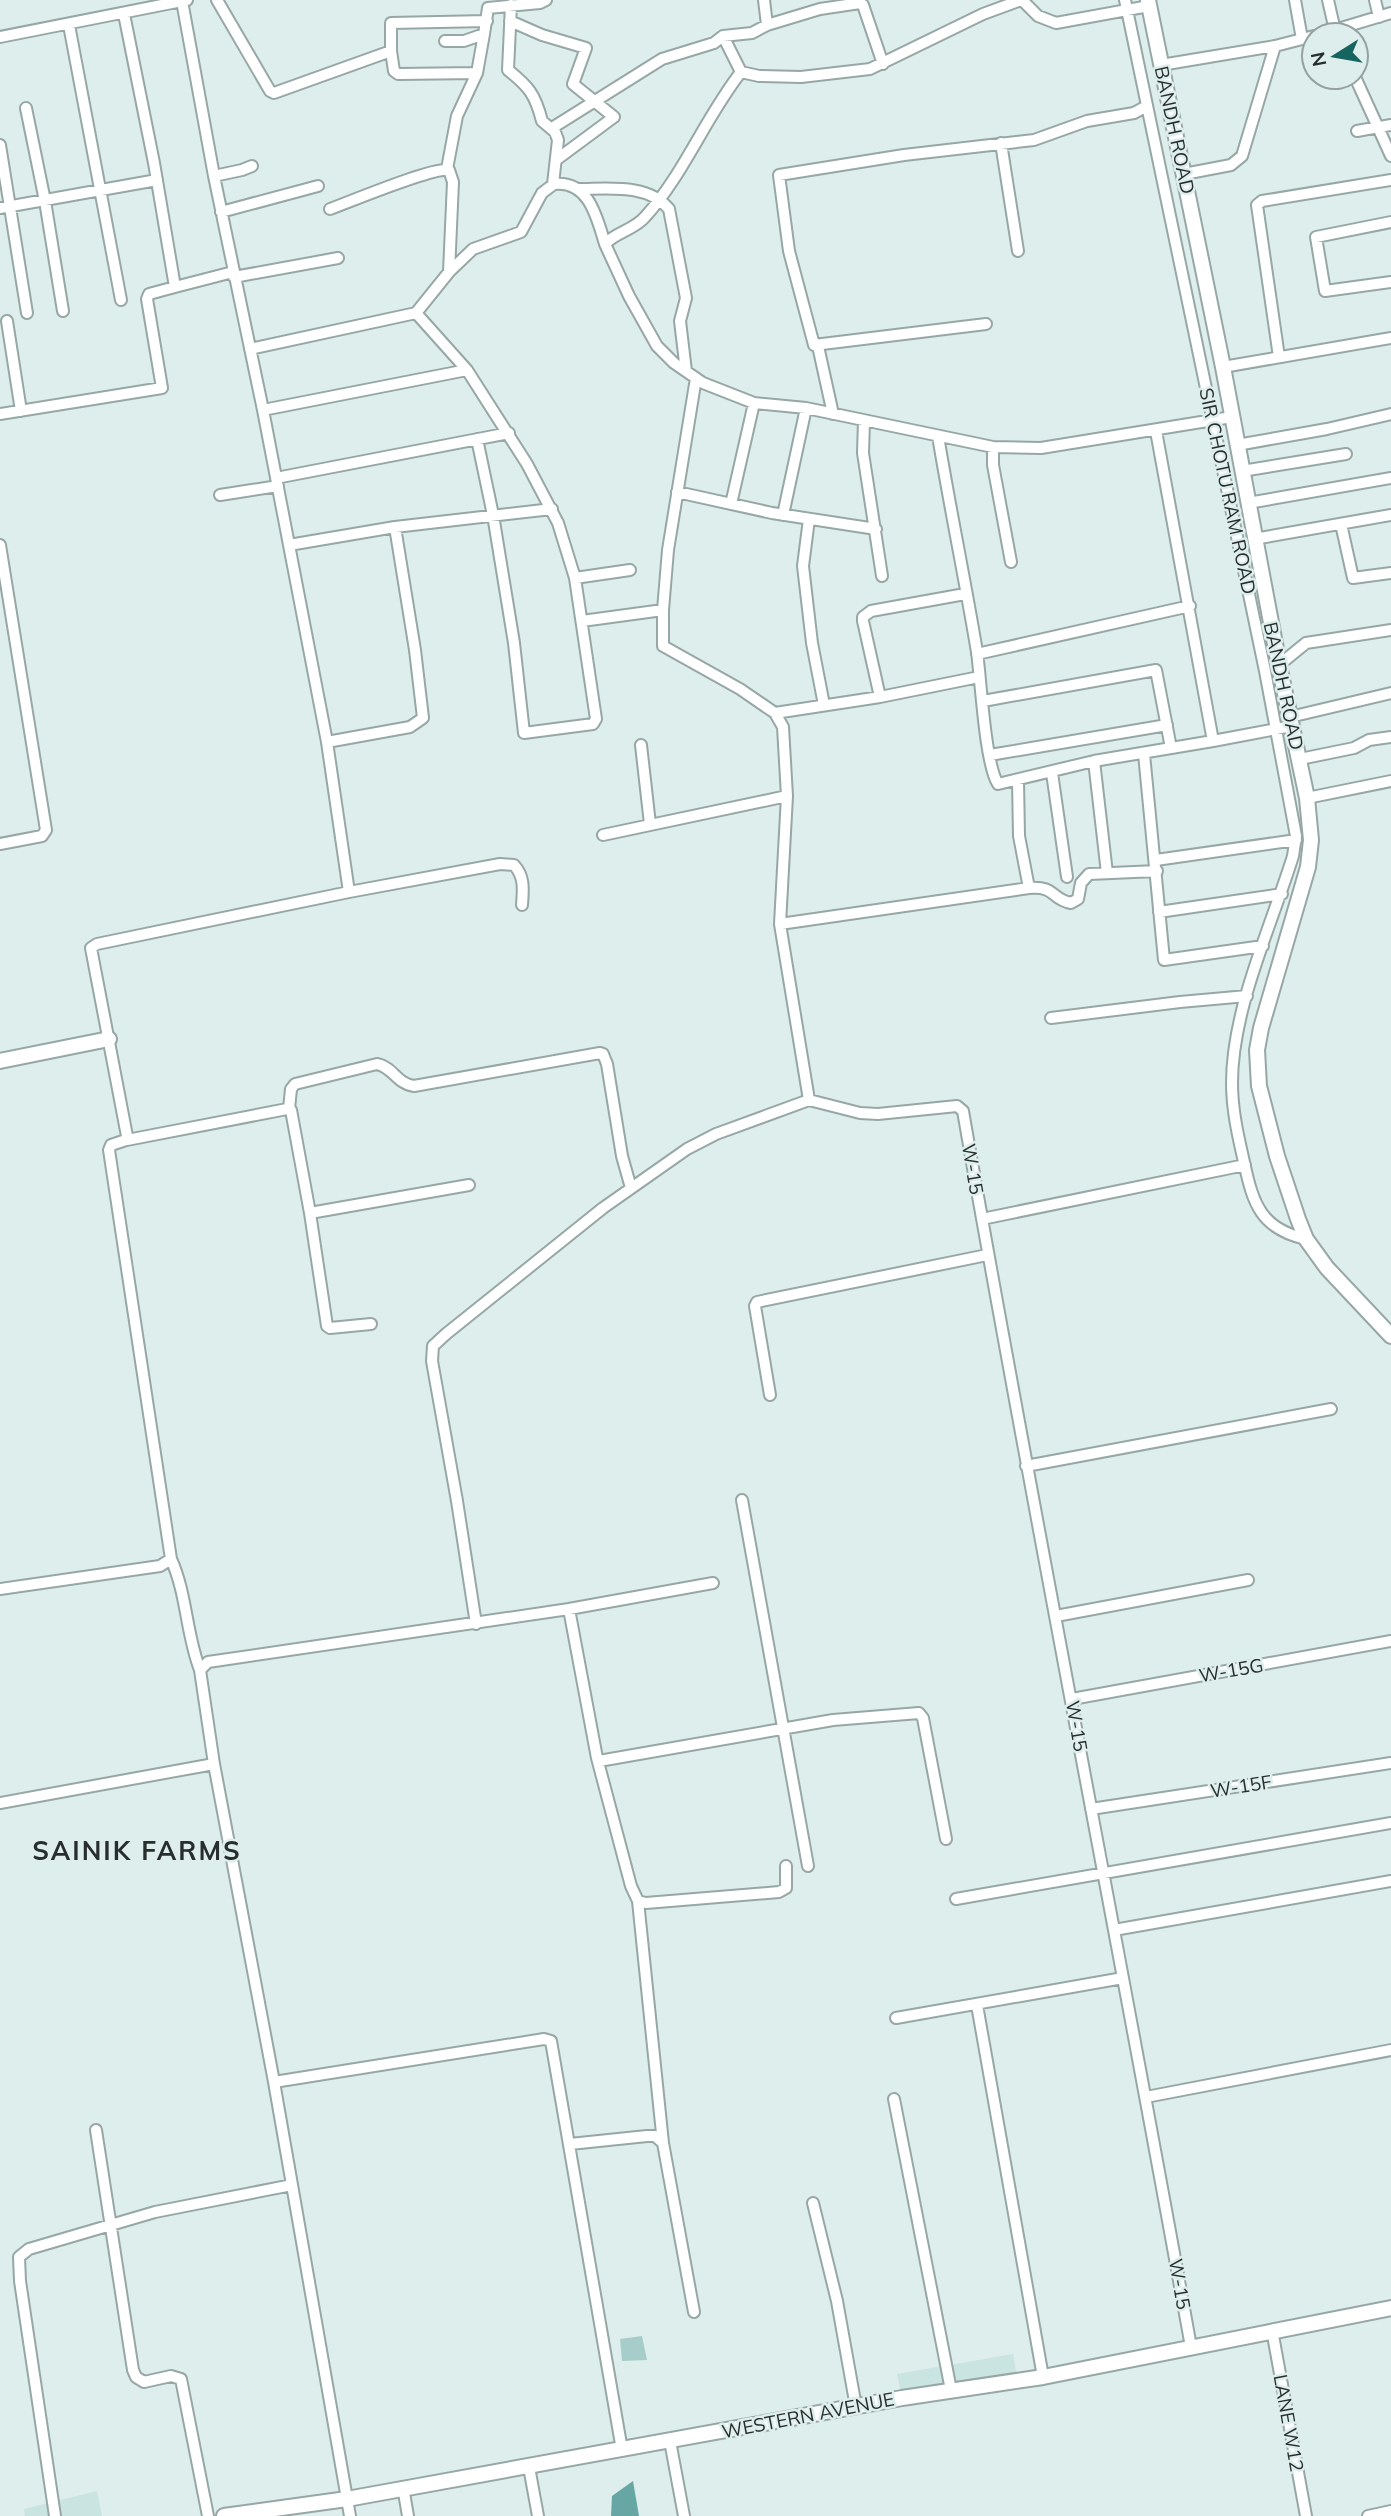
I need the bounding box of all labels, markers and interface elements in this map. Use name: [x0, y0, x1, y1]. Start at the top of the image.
north arrow: [1300, 21, 1370, 91]
text: N: [1305, 50, 1331, 69]
street label: BANDH ROAD: [1150, 64, 1200, 196]
street label: SIR CHOTU RAM ROAD: [1194, 386, 1262, 596]
street label: BANDH ROAD: [1259, 620, 1309, 752]
street label: W-15: [957, 1142, 989, 1196]
street label: W-15G: [1197, 1653, 1265, 1687]
street label: W-15: [1061, 1699, 1093, 1753]
street label: W-15F: [1209, 1769, 1274, 1803]
district label: SAINIK FARMS: [32, 1834, 242, 1867]
street label: W-15: [1164, 2257, 1196, 2311]
street label: LANE W12: [1269, 2373, 1309, 2473]
street label: WESTERN AVENUE: [720, 2387, 896, 2443]

